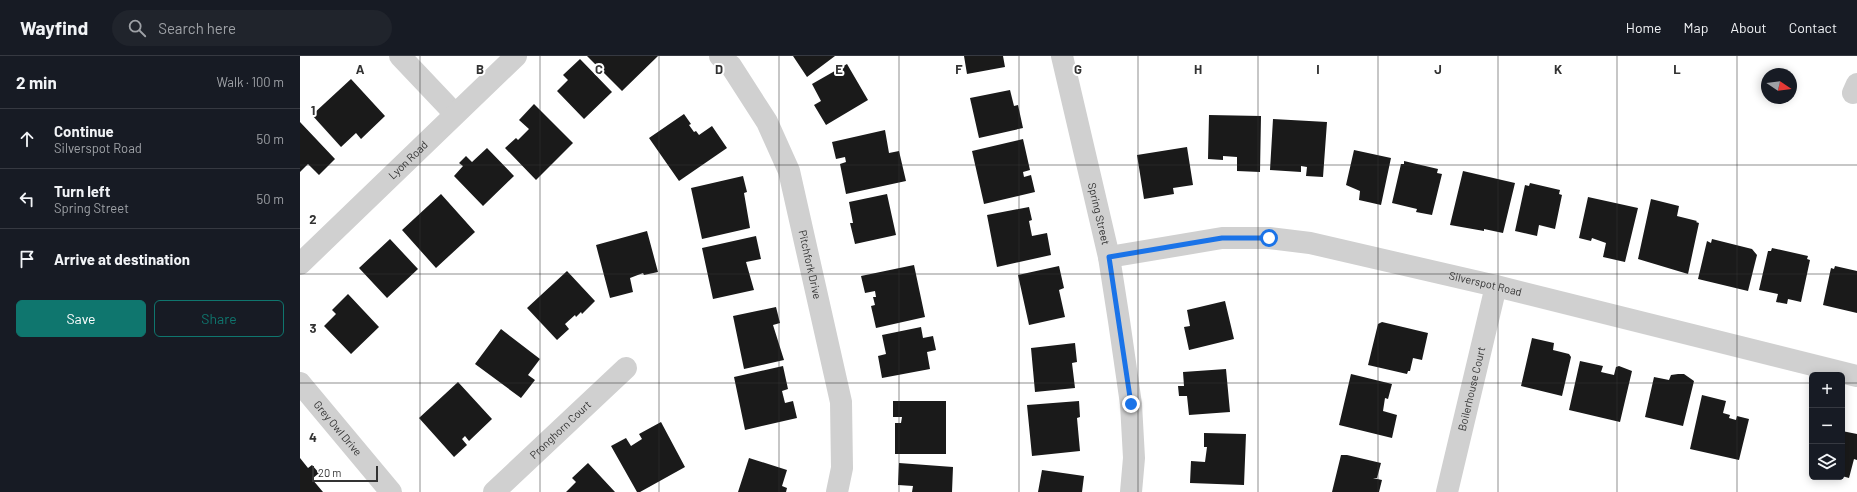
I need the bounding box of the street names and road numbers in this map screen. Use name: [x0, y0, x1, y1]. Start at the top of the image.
street label: Lyon Road: [385, 138, 430, 181]
street label: Spring Street: [1086, 181, 1113, 246]
street label: Pitchfork Drive: [796, 229, 825, 300]
street label: Silverspot Road: [1448, 268, 1523, 298]
street label: Boilerhouse Court: [1455, 345, 1487, 432]
street label: Grey Owl Drive: [311, 398, 365, 458]
street label: Pronghorn Court: [527, 398, 593, 461]

